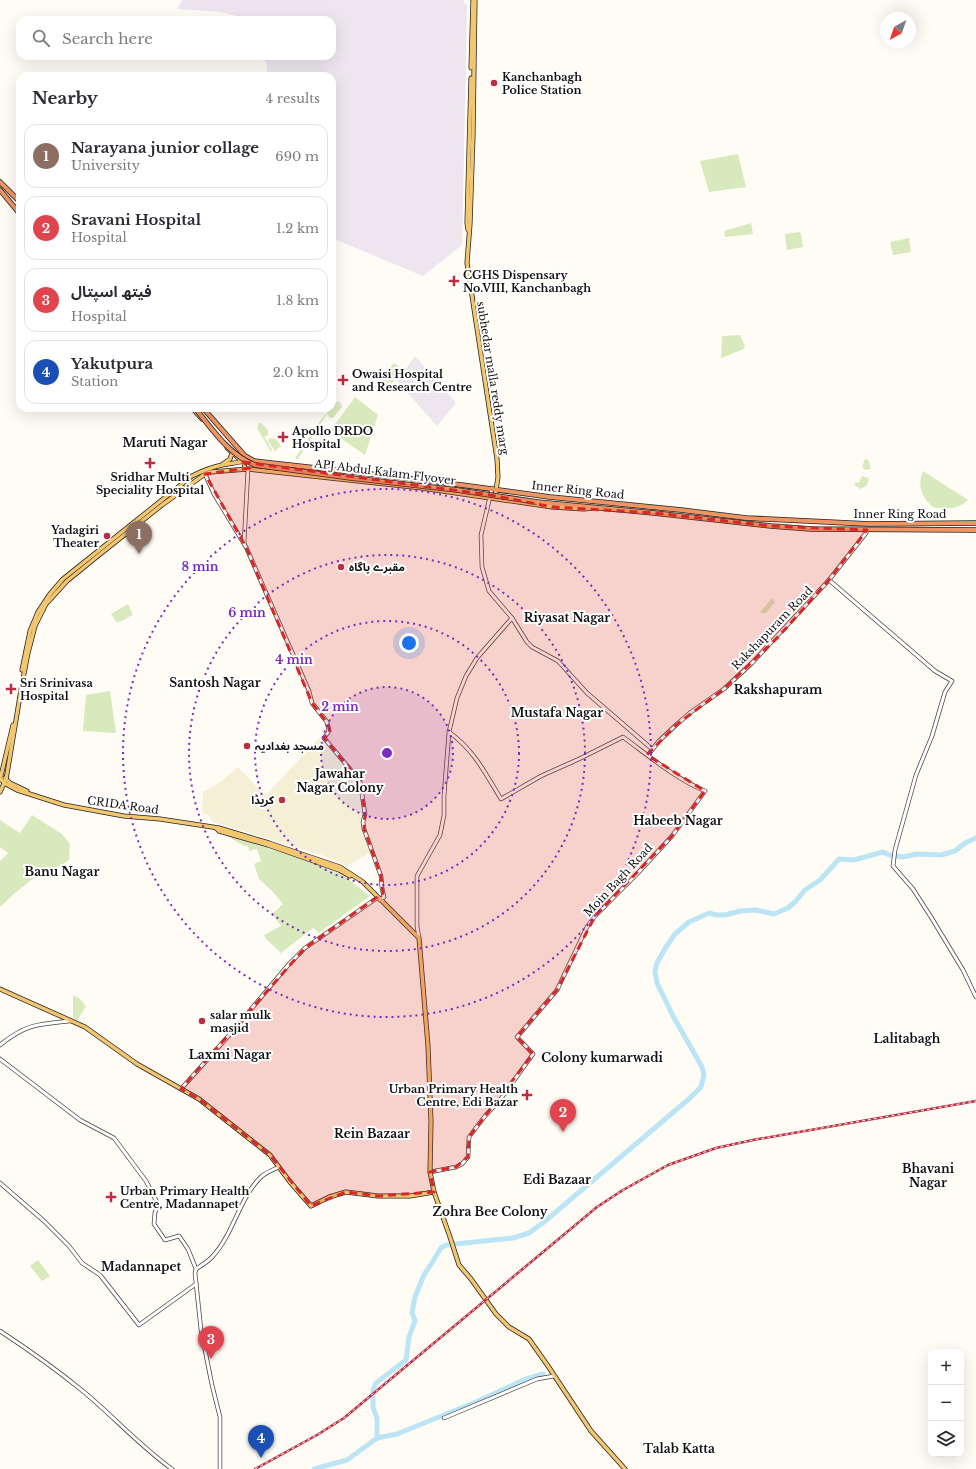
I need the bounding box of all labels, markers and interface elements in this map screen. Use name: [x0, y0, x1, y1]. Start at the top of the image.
north arrow: [880, 12, 916, 48]
search box: [16, 16, 336, 60]
icon: search: [30, 27, 52, 49]
text: Search here: [62, 29, 153, 48]
place label: Kanchanbagh Police Station: [502, 70, 582, 97]
marker: Kanchanbagh Police Station: [489, 78, 499, 88]
text: Nearby: [32, 88, 98, 109]
text: 4 results: [266, 90, 320, 107]
text: Narayana junior collage: [71, 138, 259, 157]
text: 1: [43, 148, 49, 165]
text: 690 m: [275, 148, 319, 165]
text: University: [71, 157, 140, 174]
text: Sravani Hospital: [71, 210, 201, 229]
text: 2: [42, 220, 50, 237]
text: 1.2 km: [276, 220, 319, 237]
text: Hospital: [71, 229, 127, 246]
place label: CGHS Dispensary No.VIII, Kanchanbagh: [463, 268, 591, 295]
marker: CGHS Dispensary No.VIII, Kanchanbagh: [448, 275, 460, 287]
text: فیتھ اسپتال: [71, 282, 152, 301]
text: 3: [42, 292, 50, 309]
text: 1.8 km: [276, 292, 319, 309]
street label: subhedar malla reddy marg: [474, 300, 512, 456]
text: Hospital: [71, 308, 127, 325]
text: Yakutpura: [71, 354, 153, 373]
text: 4: [42, 364, 50, 381]
text: 2.0 km: [273, 364, 319, 381]
place label: Owaisi Hospital and Research Centre: [352, 367, 473, 394]
text: Station: [71, 373, 118, 390]
marker: Owaisi Hospital and Research Centre: [337, 374, 349, 386]
place label: Apollo DRDO Hospital: [291, 424, 373, 451]
marker: Apollo DRDO Hospital: [277, 431, 289, 443]
district label: Maruti Nagar: [122, 435, 208, 450]
street label: APJ Abdul Kalam Flyover: [313, 456, 457, 488]
marker: Sridhar Multi Speciality Hospital: [144, 457, 156, 469]
place label: Sridhar Multi Speciality Hospital: [96, 470, 204, 497]
street label: Inner Ring Road: [531, 478, 626, 502]
street label: Inner Ring Road: [853, 507, 947, 521]
pin: 1: [126, 521, 152, 554]
place label: Yadagiri Theater: [50, 523, 100, 550]
marker: Yadagiri Theater: [102, 531, 112, 541]
text: 8 min: [181, 559, 219, 574]
place label: مقبرے پاگاہ: [349, 560, 405, 575]
marker: مقبرے پاگاہ: [336, 562, 346, 572]
street label: Rakshapuram Road: [729, 583, 816, 673]
text: 6 min: [228, 605, 266, 620]
district label: Riyasat Nagar: [524, 610, 610, 625]
your location: [399, 633, 419, 653]
text: 4 min: [275, 652, 313, 667]
district label: Santosh Nagar: [169, 675, 261, 690]
place label: Sri Srinivasa Hospital: [20, 676, 93, 703]
district label: Rakshapuram: [734, 682, 823, 697]
marker: Sri Srinivasa Hospital: [5, 683, 17, 695]
text: 2 min: [321, 699, 359, 714]
district label: Mustafa Nagar: [511, 705, 603, 720]
place label: مسجد بغدادیہ: [255, 739, 324, 753]
marker: مسجد بغدادیہ: [242, 741, 252, 751]
centre of rings: [380, 746, 394, 760]
district label: Jawahar Nagar Colony: [296, 766, 384, 795]
street label: CRIDA Road: [86, 793, 160, 817]
place label: کریڈا: [251, 793, 275, 807]
marker: کریڈا: [277, 795, 287, 805]
district label: Habeeb Nagar: [633, 813, 723, 828]
street label: Moin Bagh Road: [581, 840, 656, 919]
district label: Banu Nagar: [25, 864, 99, 879]
place label: salar mulk masjid: [210, 1008, 272, 1035]
marker: salar mulk masjid: [197, 1016, 207, 1026]
district label: Lalitabagh: [874, 1031, 941, 1046]
district label: Laxmi Nagar: [189, 1047, 271, 1062]
district label: Colony kumarwadi: [541, 1050, 664, 1065]
place label: Urban Primary Health Centre, Edi Bazar: [389, 1082, 519, 1109]
marker: Urban Primary Health Centre, Edi Bazar: [521, 1089, 533, 1101]
pin: 2: [550, 1099, 576, 1132]
district label: Rein Bazaar: [334, 1126, 410, 1141]
district label: Bhavani Nagar: [902, 1161, 955, 1190]
district label: Edi Bazaar: [523, 1172, 591, 1187]
place label: Urban Primary Health Centre, Madannapet: [120, 1184, 250, 1211]
marker: Urban Primary Health Centre, Madannapet: [105, 1191, 117, 1203]
district label: Zohra Bee Colony: [432, 1204, 548, 1219]
district label: Madannapet: [101, 1259, 181, 1274]
pin: 3: [198, 1326, 224, 1359]
map controls: [928, 1349, 964, 1457]
button: +: [928, 1349, 964, 1385]
button: −: [928, 1385, 964, 1421]
button: layers: [928, 1421, 964, 1457]
pin: 4: [248, 1425, 274, 1458]
district label: Talab Katta: [643, 1441, 715, 1456]

